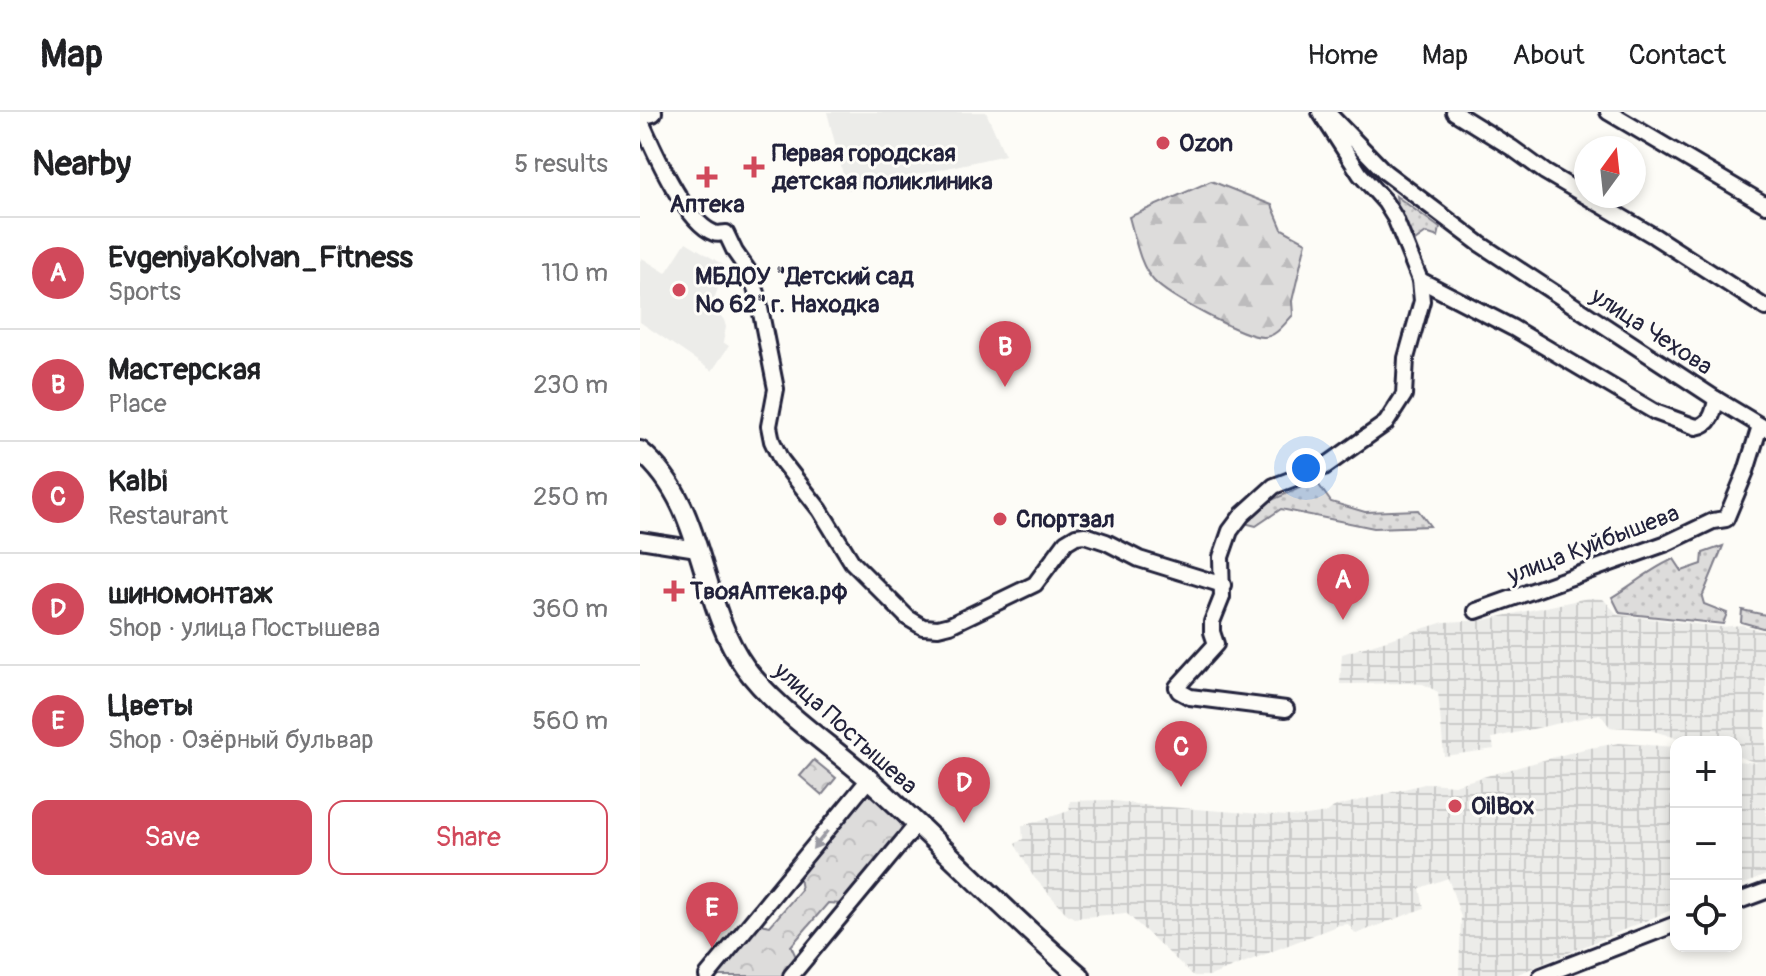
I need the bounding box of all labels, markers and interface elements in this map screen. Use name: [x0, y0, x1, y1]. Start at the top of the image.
text: Map: [40, 31, 103, 79]
text: Home: [1307, 38, 1378, 73]
text: Map: [1422, 38, 1468, 73]
text: About: [1512, 38, 1585, 73]
text: Contact: [1629, 38, 1726, 73]
place label: Ozon: [1179, 129, 1233, 158]
marker: Ozon: [1154, 134, 1172, 152]
north arrow: [1574, 136, 1646, 208]
place label: Первая городская детская поликлиника: [771, 139, 993, 196]
text: Nearby: [32, 143, 131, 186]
text: 5 results: [514, 148, 608, 180]
marker: Первая городская детская поликлиника: [743, 156, 765, 178]
marker: Аптека: [698, 168, 716, 186]
place label: Аптека: [669, 190, 745, 219]
text: EvgeniyaKolvan_Fitness: [108, 239, 413, 276]
text: A: [50, 257, 66, 289]
text: 110 m: [541, 257, 608, 289]
place label: МБДОУ "Детский сад № 62" г. Находка: [695, 262, 914, 319]
text: Sports: [108, 276, 181, 308]
marker: МБДОУ "Детский сад № 62" г. Находка: [670, 281, 688, 299]
street label: улица Чехова: [1585, 281, 1718, 381]
pin: B: [979, 321, 1031, 387]
text: Мастерская: [108, 351, 261, 388]
text: B: [51, 369, 65, 401]
text: 230 m: [533, 369, 608, 401]
text: Place: [108, 388, 167, 420]
your location: [1286, 448, 1326, 488]
text: Kalbi: [108, 463, 167, 500]
text: C: [50, 481, 66, 513]
text: 250 m: [533, 481, 608, 513]
street label: улица Куйбышева: [1502, 498, 1683, 591]
text: Restaurant: [108, 500, 228, 532]
place label: Спортзал: [1016, 505, 1115, 534]
marker: Спортзал: [991, 510, 1009, 528]
pin: A: [1317, 554, 1369, 620]
text: шиномонтаж: [108, 575, 273, 612]
place label: ТвояАптека.рф: [689, 577, 848, 606]
marker: ТвояАптека.рф: [665, 582, 683, 600]
text: D: [50, 593, 66, 625]
text: 360 m: [532, 593, 608, 625]
text: Shop · улица Постышева: [108, 612, 380, 644]
street label: улица Постышева: [767, 656, 923, 800]
text: Цветы: [108, 687, 193, 724]
text: E: [51, 705, 65, 737]
text: 560 m: [532, 705, 608, 737]
pin: C: [1155, 721, 1207, 787]
text: Shop · Озёрный бульвар: [108, 724, 374, 756]
map controls: [1670, 736, 1742, 952]
button: +: [1670, 736, 1742, 808]
pin: D: [938, 757, 990, 823]
place label: OilBox: [1471, 792, 1534, 821]
marker: OilBox: [1446, 797, 1464, 815]
button: Save: [32, 800, 312, 875]
button: Share: [328, 800, 608, 875]
button: −: [1670, 808, 1742, 880]
one-way arrow: [812, 830, 829, 850]
button: locate: [1670, 880, 1742, 952]
pin: E: [686, 882, 738, 948]

